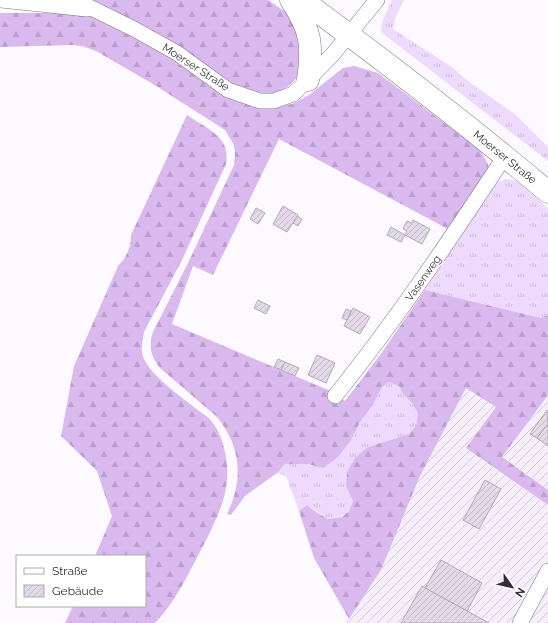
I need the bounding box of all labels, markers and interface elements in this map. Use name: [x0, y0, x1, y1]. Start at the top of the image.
street label: Moerser Straße: [160, 41, 232, 94]
street label: Moerser Straße: [471, 128, 539, 187]
street label: Vasenweg: [403, 253, 444, 304]
legend: [16, 555, 146, 607]
text: Straße: [52, 564, 88, 578]
north arrow: [492, 567, 532, 607]
text: Gebäude: [52, 584, 103, 598]
text: N: [512, 585, 528, 599]

